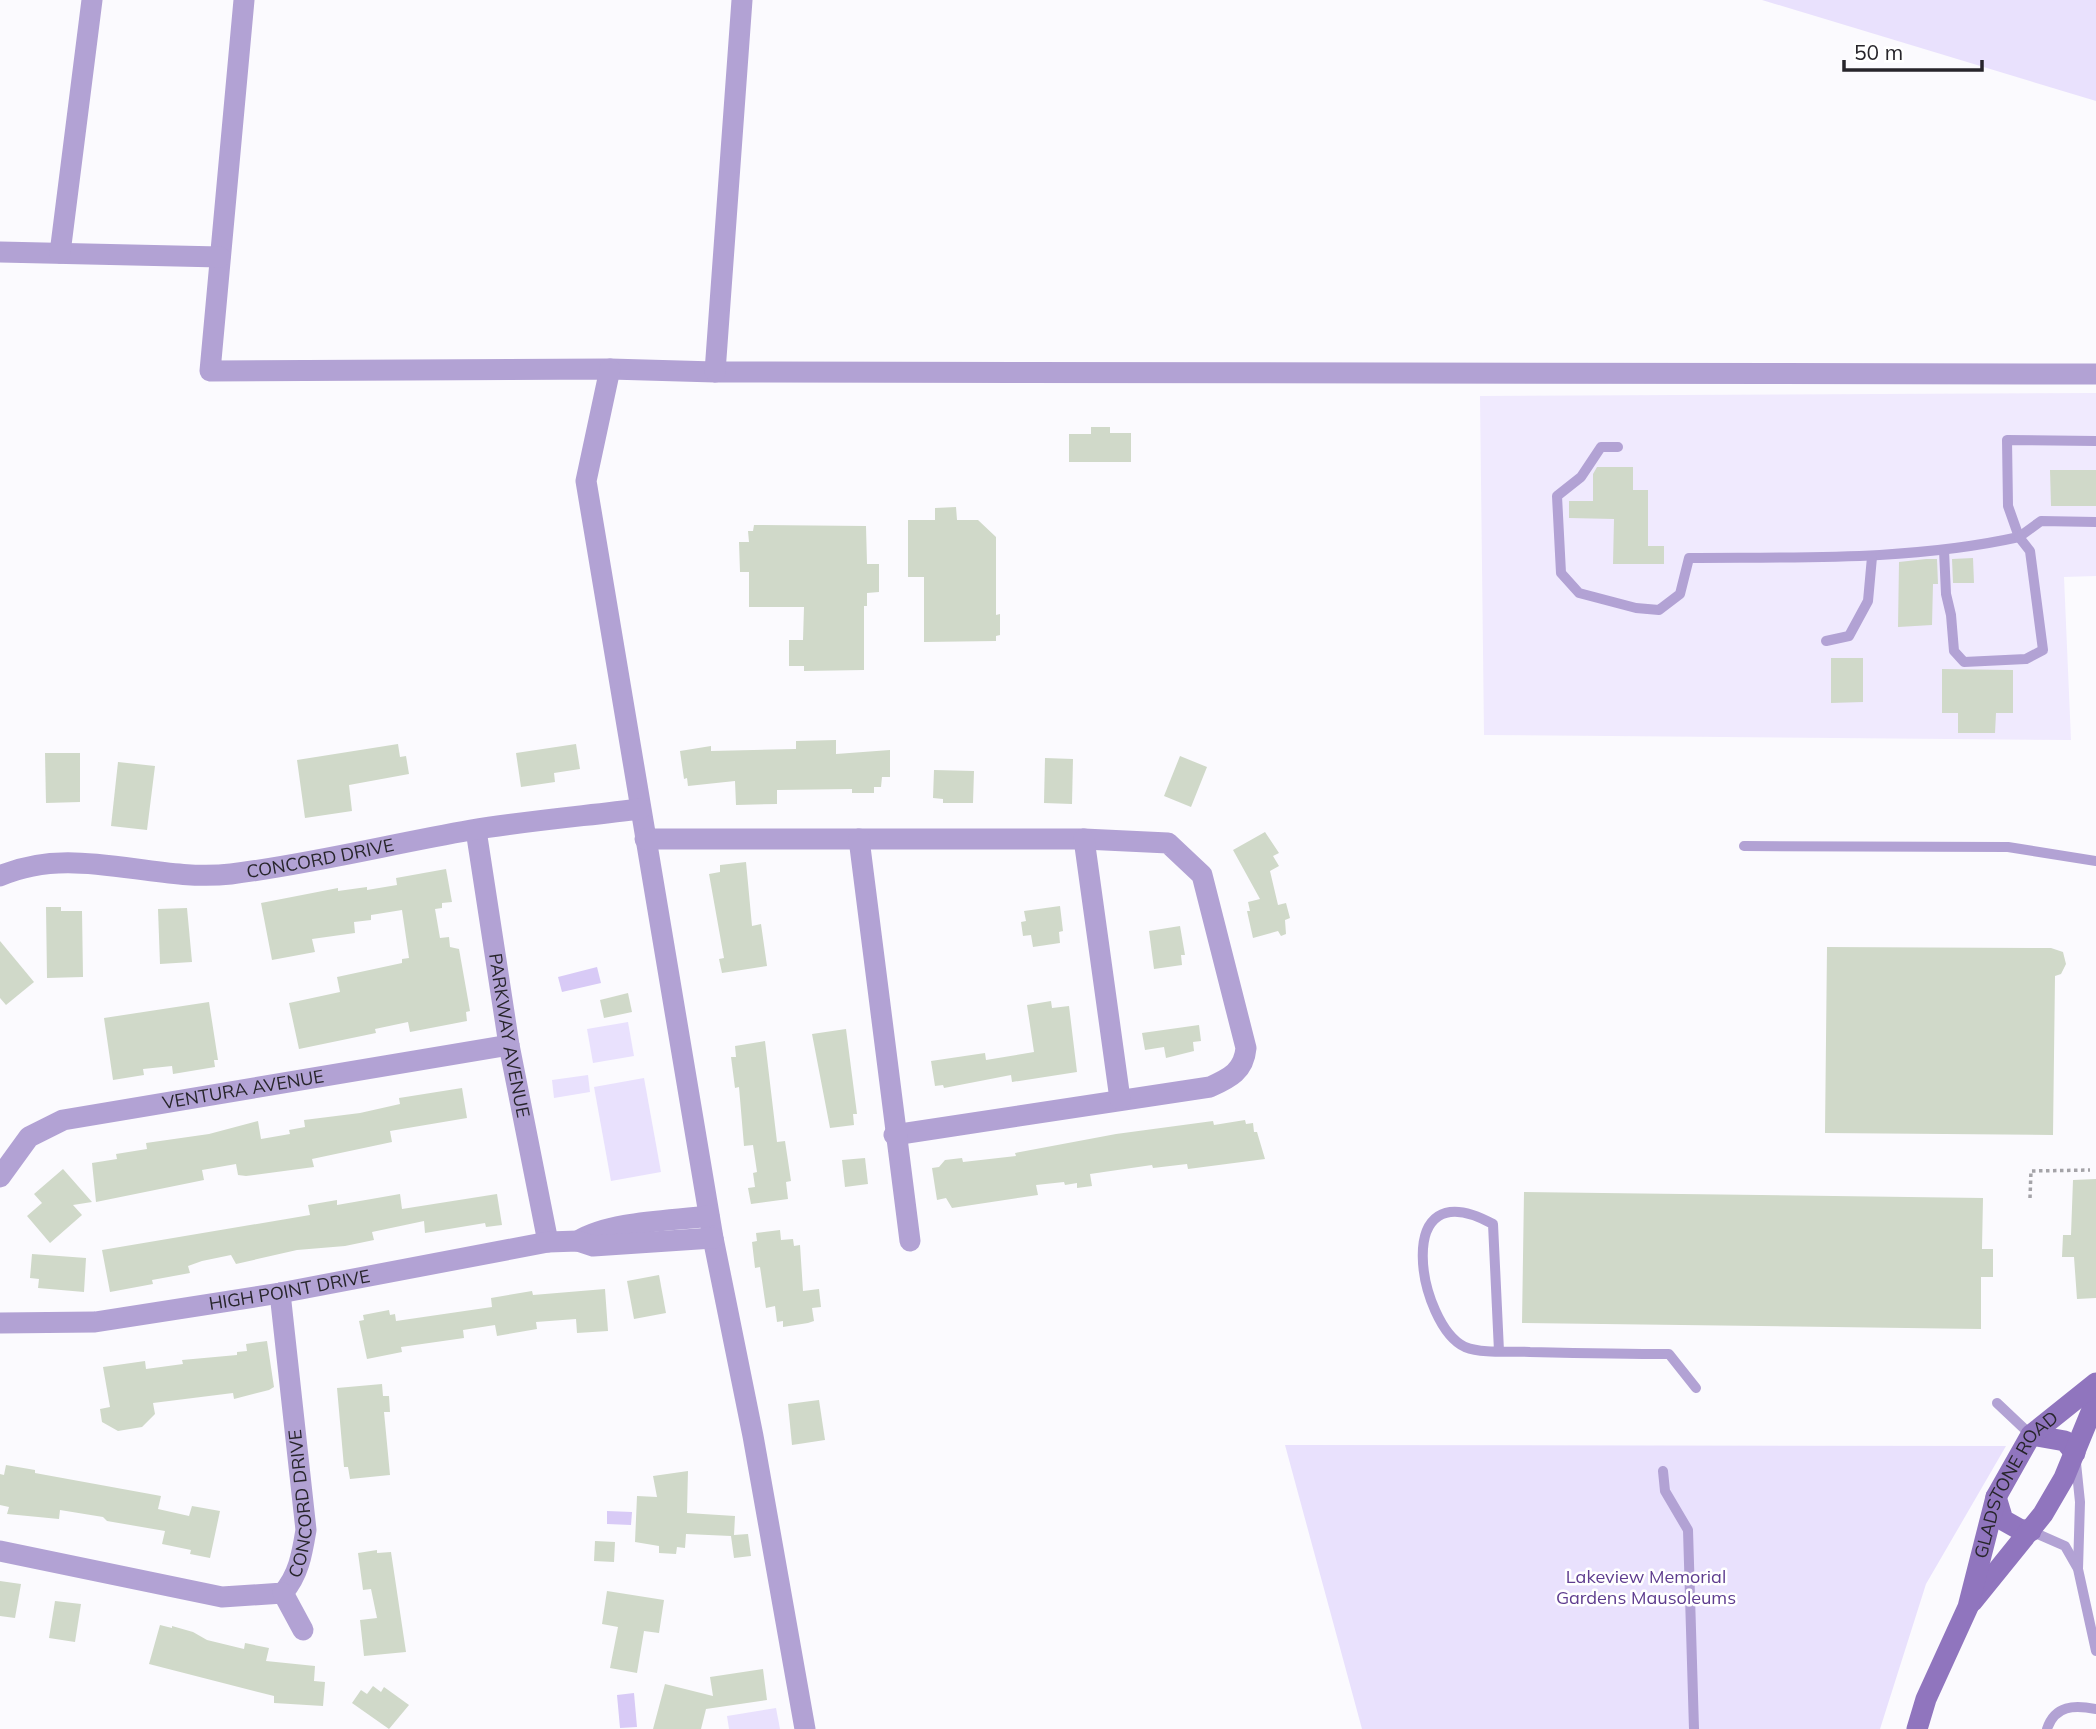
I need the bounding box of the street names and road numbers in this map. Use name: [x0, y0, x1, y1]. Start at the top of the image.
street label: CONCORD DRIVE: [245, 833, 396, 883]
street label: PARKWAY AVENUE: [484, 951, 535, 1120]
street label: VENTURA AVENUE: [160, 1064, 325, 1114]
street label: HIGH POINT DRIVE: [207, 1264, 372, 1315]
street label: GLADSTONE ROAD: [1969, 1406, 2063, 1561]
street label: CONCORD DRIVE: [283, 1428, 317, 1581]

